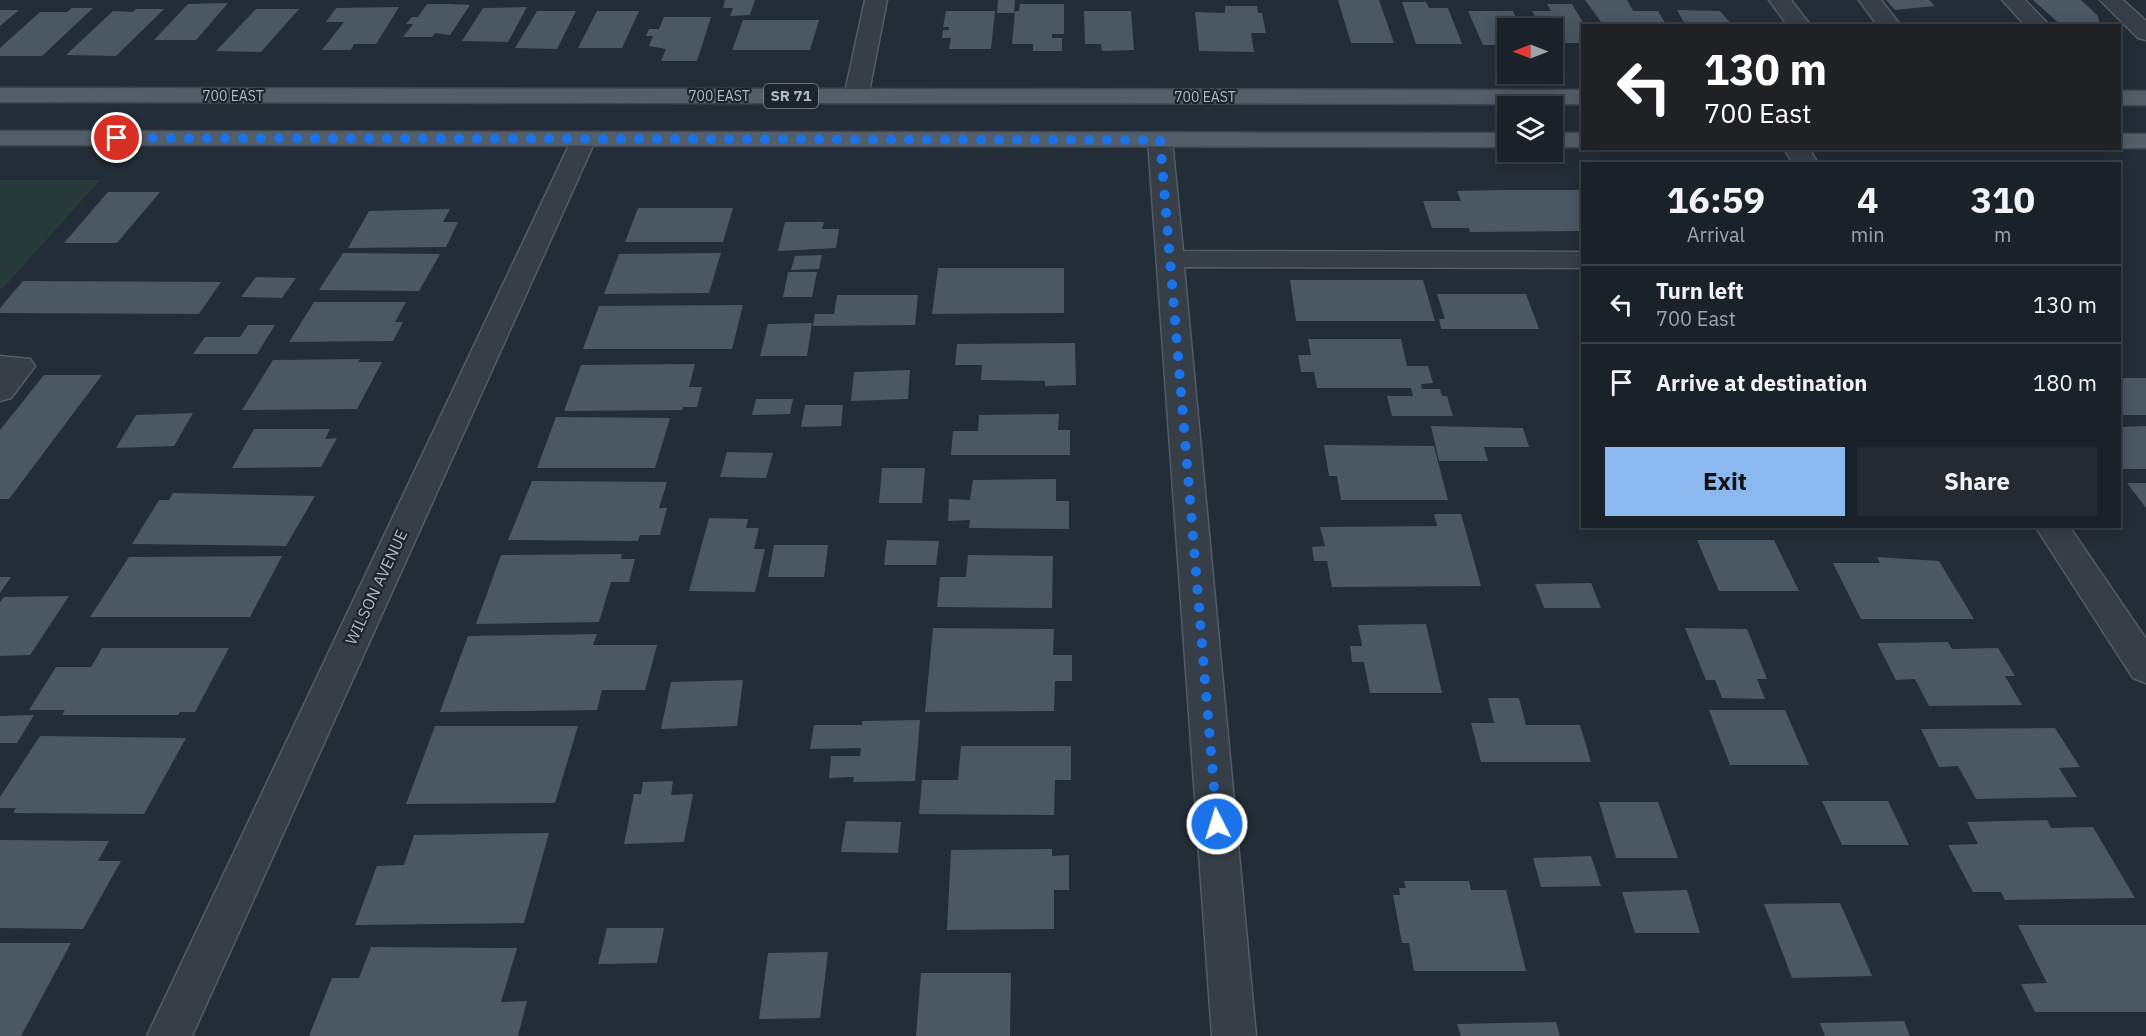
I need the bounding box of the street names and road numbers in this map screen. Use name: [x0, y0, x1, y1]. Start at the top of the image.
road number: SR 71: [764, 84, 818, 108]
street label: 700 EAST: [202, 87, 264, 105]
street label: 700 EAST: [688, 87, 750, 105]
street label: 700 EAST: [1174, 88, 1236, 106]
street label: WILSON AVENUE: [341, 526, 411, 648]

